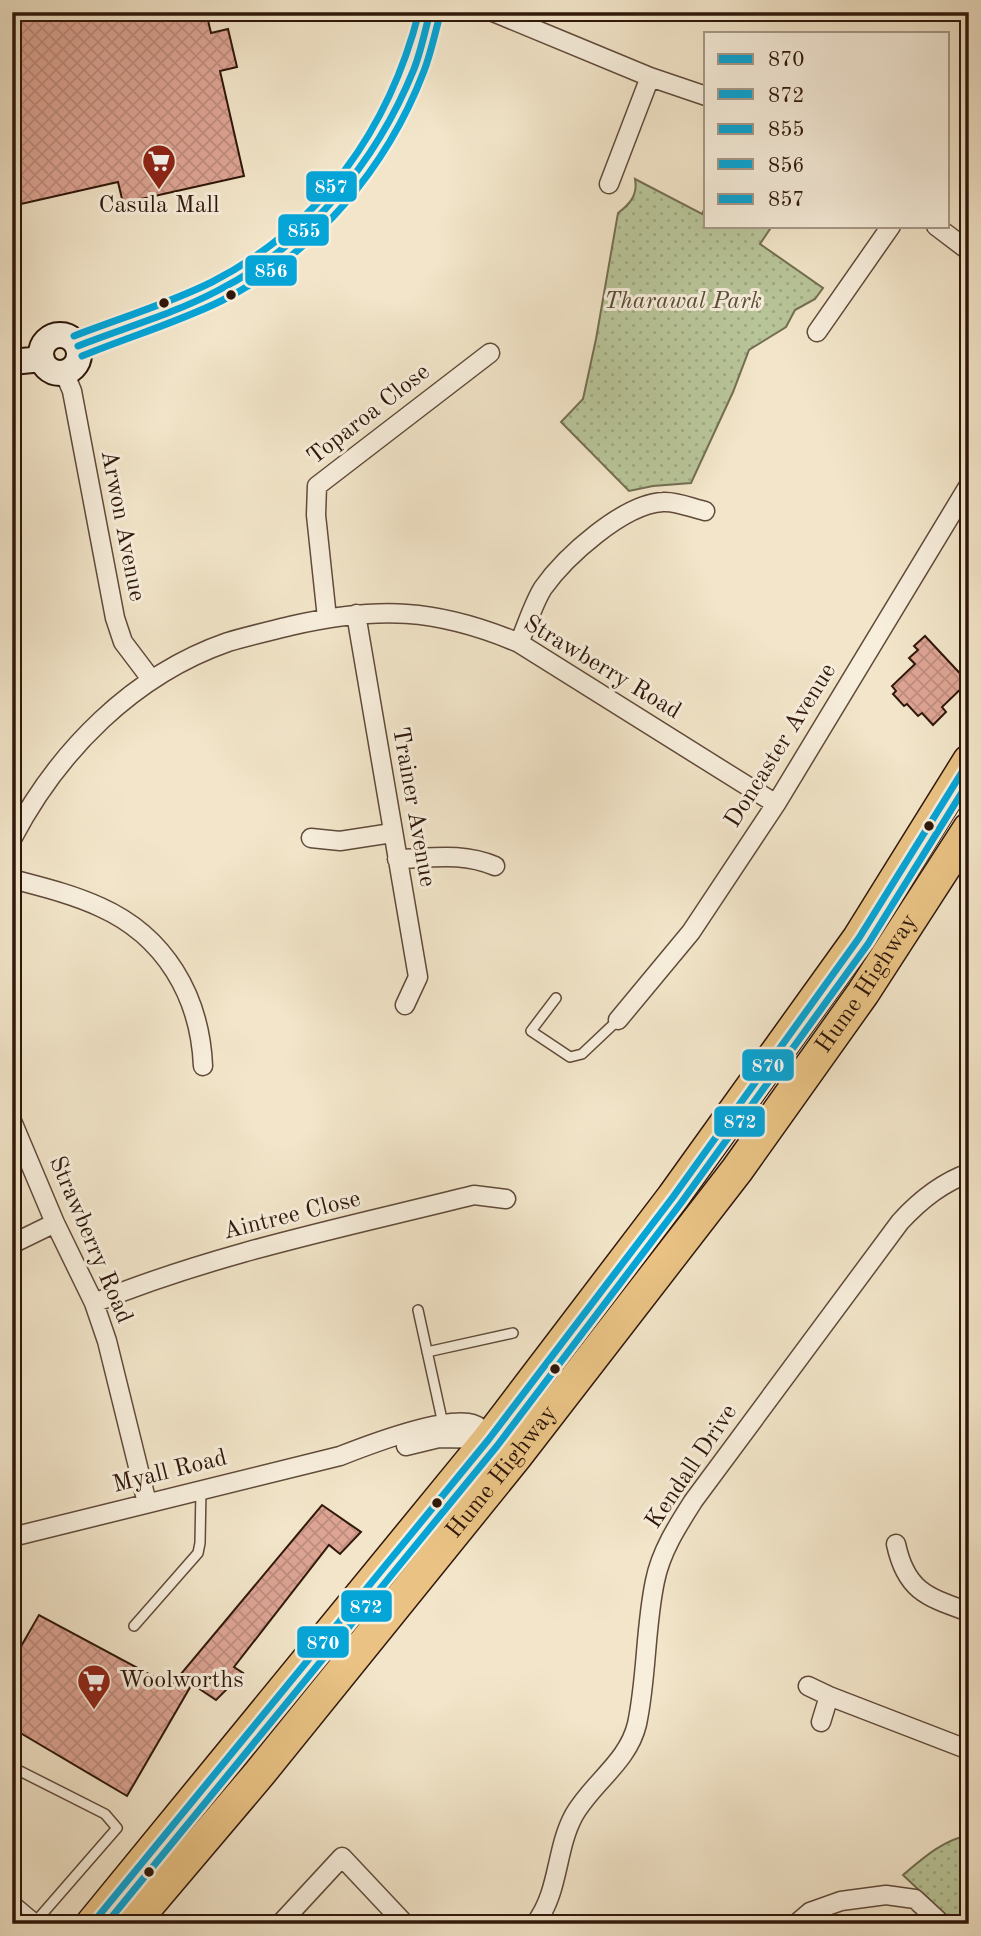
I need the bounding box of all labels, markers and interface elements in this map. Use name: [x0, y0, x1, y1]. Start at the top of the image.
legend: [704, 32, 950, 228]
text: 870: [768, 50, 805, 71]
text: 872: [768, 86, 805, 107]
text: 855: [768, 120, 805, 141]
supermarket icon: Casula Mall: [140, 142, 178, 191]
text: 856: [768, 156, 805, 177]
line badge: 857: [305, 170, 358, 203]
text: 857: [314, 179, 348, 198]
text: 857: [768, 190, 805, 211]
place label: Casula Mall: [98, 194, 220, 218]
line badge: 855: [277, 213, 330, 247]
text: 855: [287, 223, 321, 242]
line badge: 856: [244, 254, 298, 287]
text: 856: [254, 263, 288, 282]
unlabelled marker: [224, 288, 238, 302]
park label: Tharawal Park: [604, 290, 762, 314]
unlabelled marker: [157, 296, 171, 310]
street label: Toparoa Close: [303, 360, 435, 470]
street label: Arwon Avenue: [96, 448, 148, 604]
street label: Strawberry Road: [519, 612, 685, 724]
street label: Doncaster Avenue: [721, 660, 841, 832]
street label: Trainer Avenue: [387, 725, 439, 889]
unlabelled marker: [922, 819, 936, 833]
street label: Hume Highway: [812, 910, 923, 1058]
line badge: 870: [741, 1048, 795, 1082]
text: 870: [751, 1058, 785, 1077]
line badge: 872: [713, 1105, 766, 1138]
text: 872: [723, 1114, 757, 1133]
street label: Strawberry Road: [44, 1153, 136, 1327]
street label: Aintree Close: [221, 1187, 363, 1245]
unlabelled marker: [548, 1362, 562, 1376]
street label: Hume Highway: [442, 1401, 562, 1543]
street label: Kendall Drive: [642, 1401, 742, 1533]
street label: Myall Road: [110, 1446, 230, 1498]
unlabelled marker: [430, 1496, 444, 1510]
line badge: 872: [340, 1589, 393, 1623]
text: 872: [349, 1599, 383, 1618]
line badge: 870: [296, 1625, 350, 1659]
text: 870: [306, 1635, 340, 1654]
supermarket icon: Woolworths: [75, 1662, 113, 1711]
place label: Woolworths: [119, 1669, 244, 1693]
unlabelled marker: [142, 1865, 156, 1879]

